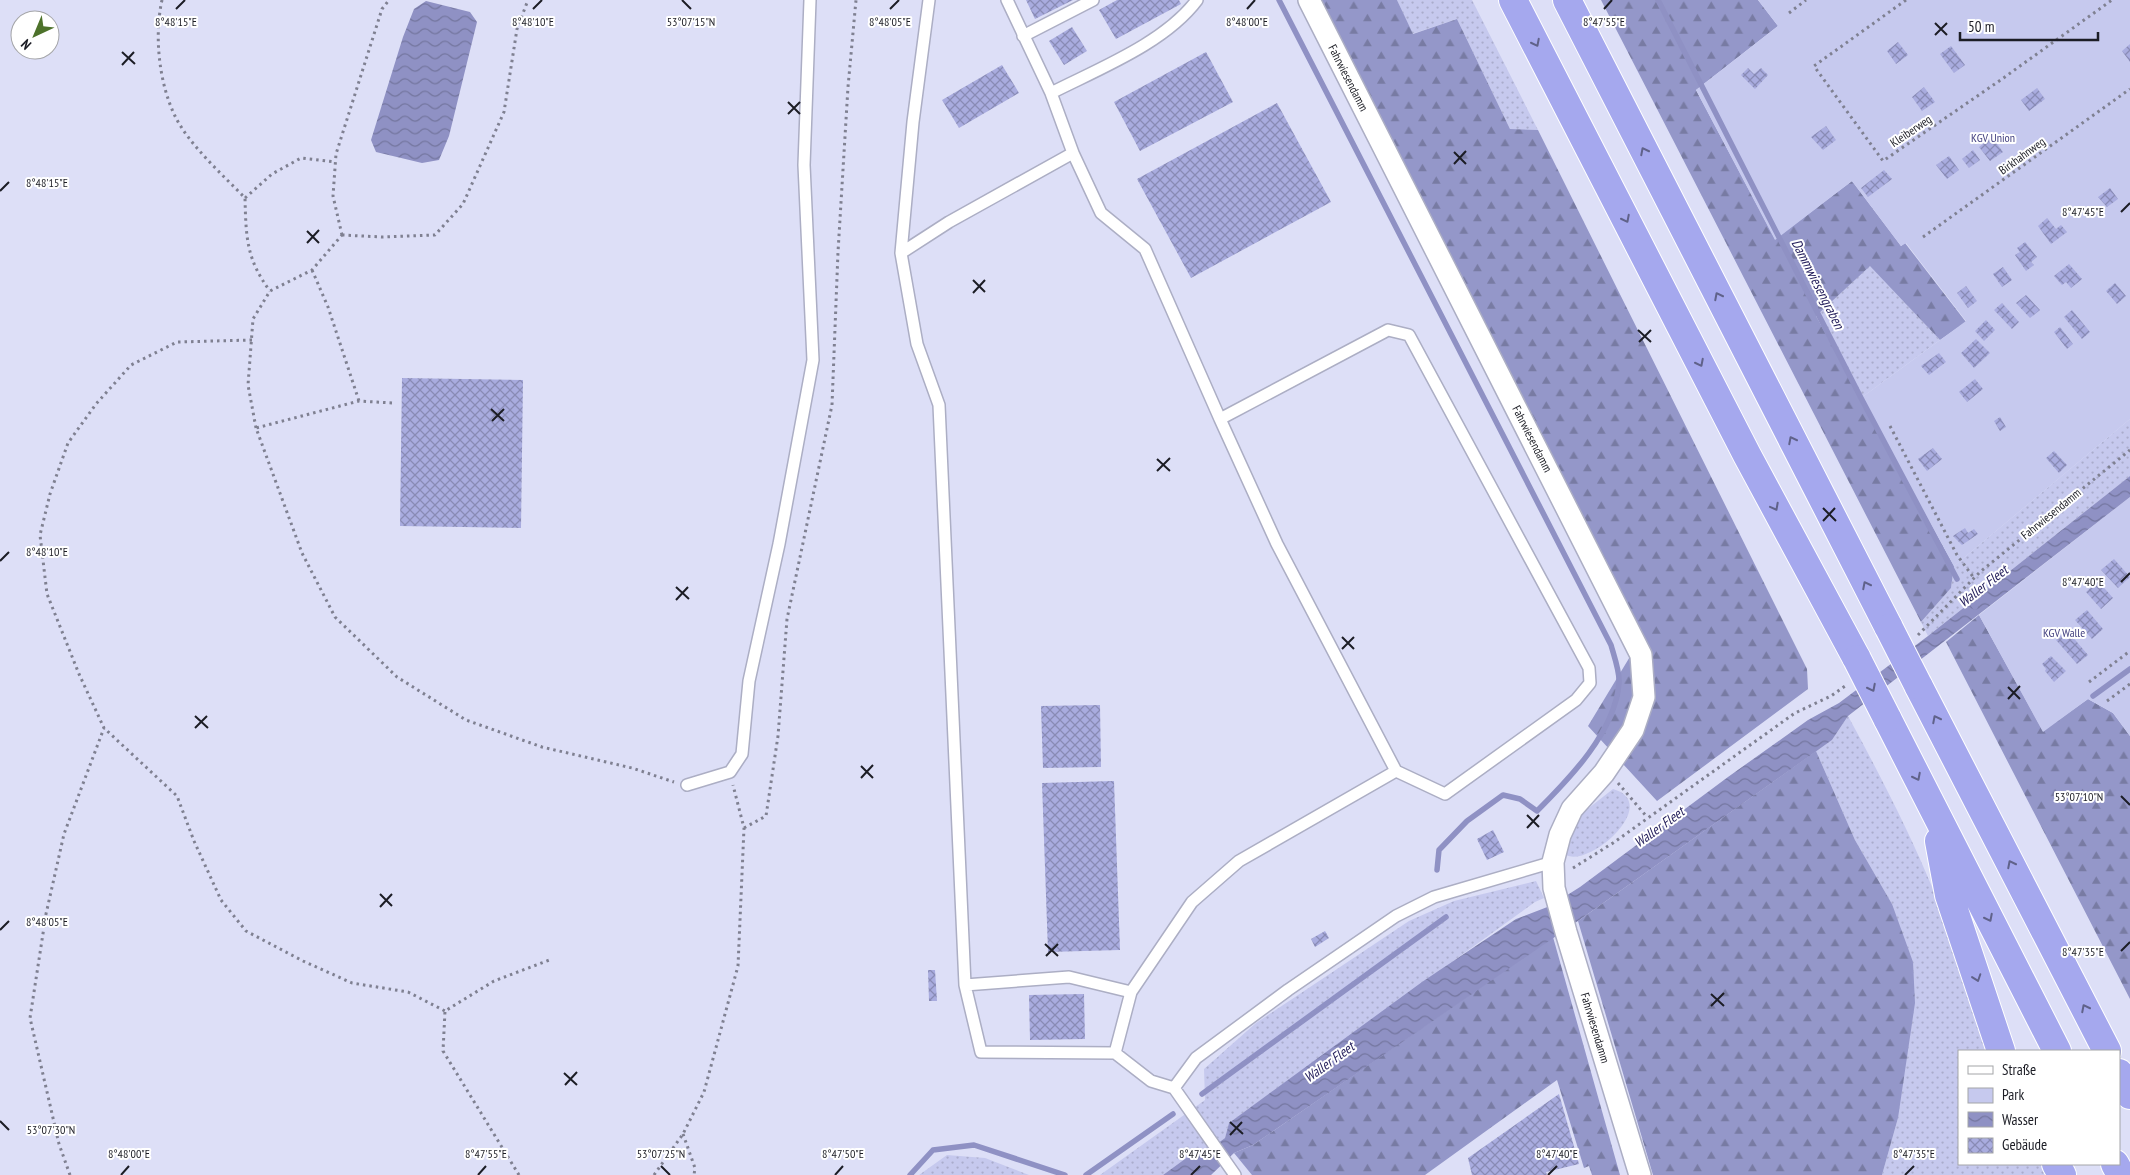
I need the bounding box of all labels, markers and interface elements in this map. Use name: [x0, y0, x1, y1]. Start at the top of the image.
north arrow: [10, 10, 60, 60]
scale bar: [1960, 10, 2098, 42]
text: 8°48'15"E: [155, 14, 197, 29]
text: 8°48'10"E: [512, 14, 554, 29]
text: 53°07'15"N: [667, 14, 715, 29]
text: 8°48'05"E: [869, 14, 911, 29]
text: 8°48'00"E: [1226, 14, 1268, 29]
text: 8°47'55"E: [1583, 14, 1625, 29]
text: 50 m: [1968, 17, 1994, 36]
text: N: [17, 35, 35, 53]
one-way arrow: [1530, 38, 1540, 47]
street label: Fahrwiesendamm: [1325, 42, 1372, 114]
street label: Kleiberweg: [1887, 111, 1934, 150]
park label: KGV Union: [1971, 130, 2015, 145]
street label: Birkhahnweg: [1996, 134, 2048, 177]
one-way arrow: [1640, 147, 1650, 156]
text: 8°48'15"E: [26, 175, 68, 190]
text: 8°47'45"E: [2062, 204, 2104, 219]
one-way arrow: [1620, 213, 1630, 222]
water label: Dammwiesengraben: [1788, 236, 1849, 333]
one-way arrow: [1714, 292, 1724, 301]
one-way arrow: [1694, 358, 1704, 367]
street label: Fahrwiesendamm: [1509, 403, 1556, 475]
one-way arrow: [1788, 436, 1798, 445]
street label: Fahrwiesendamm: [2018, 485, 2084, 542]
one-way arrow: [1769, 502, 1779, 511]
text: 8°48'10"E: [26, 544, 68, 559]
water label: Waller Fleet: [1955, 560, 2013, 611]
text: 8°47'40"E: [2062, 574, 2104, 589]
one-way arrow: [1862, 581, 1872, 590]
park label: KGV Walle: [2043, 625, 2085, 640]
one-way arrow: [1866, 683, 1876, 692]
one-way arrow: [1932, 715, 1942, 724]
one-way arrow: [1911, 772, 1921, 781]
text: 53°07'10"N: [2055, 789, 2103, 804]
water label: Waller Fleet: [1630, 801, 1689, 851]
one-way arrow: [2007, 860, 2017, 869]
one-way arrow: [1983, 912, 1993, 921]
text: 8°48'05"E: [26, 914, 68, 929]
text: 8°47'35"E: [2062, 944, 2104, 959]
one-way arrow: [1971, 973, 1981, 981]
street label: Fahrwiesendamm: [1578, 991, 1613, 1065]
one-way arrow: [2081, 1004, 2091, 1013]
water label: Waller Fleet: [1300, 1036, 1359, 1086]
legend: [1958, 1050, 2120, 1165]
text: Straße: [2002, 1060, 2036, 1079]
text: Park: [2002, 1085, 2024, 1104]
text: Wasser: [2002, 1110, 2039, 1129]
text: 53°07'30"N: [27, 1122, 75, 1137]
text: Gebäude: [2002, 1135, 2047, 1154]
text: 8°48'00"E: [108, 1146, 150, 1161]
text: 8°47'55"E: [465, 1146, 507, 1161]
text: 53°07'25"N: [637, 1146, 685, 1161]
text: 8°47'50"E: [822, 1146, 864, 1161]
text: 8°47'45"E: [1179, 1146, 1221, 1161]
text: 8°47'40"E: [1536, 1146, 1578, 1161]
text: 8°47'35"E: [1893, 1146, 1935, 1161]

